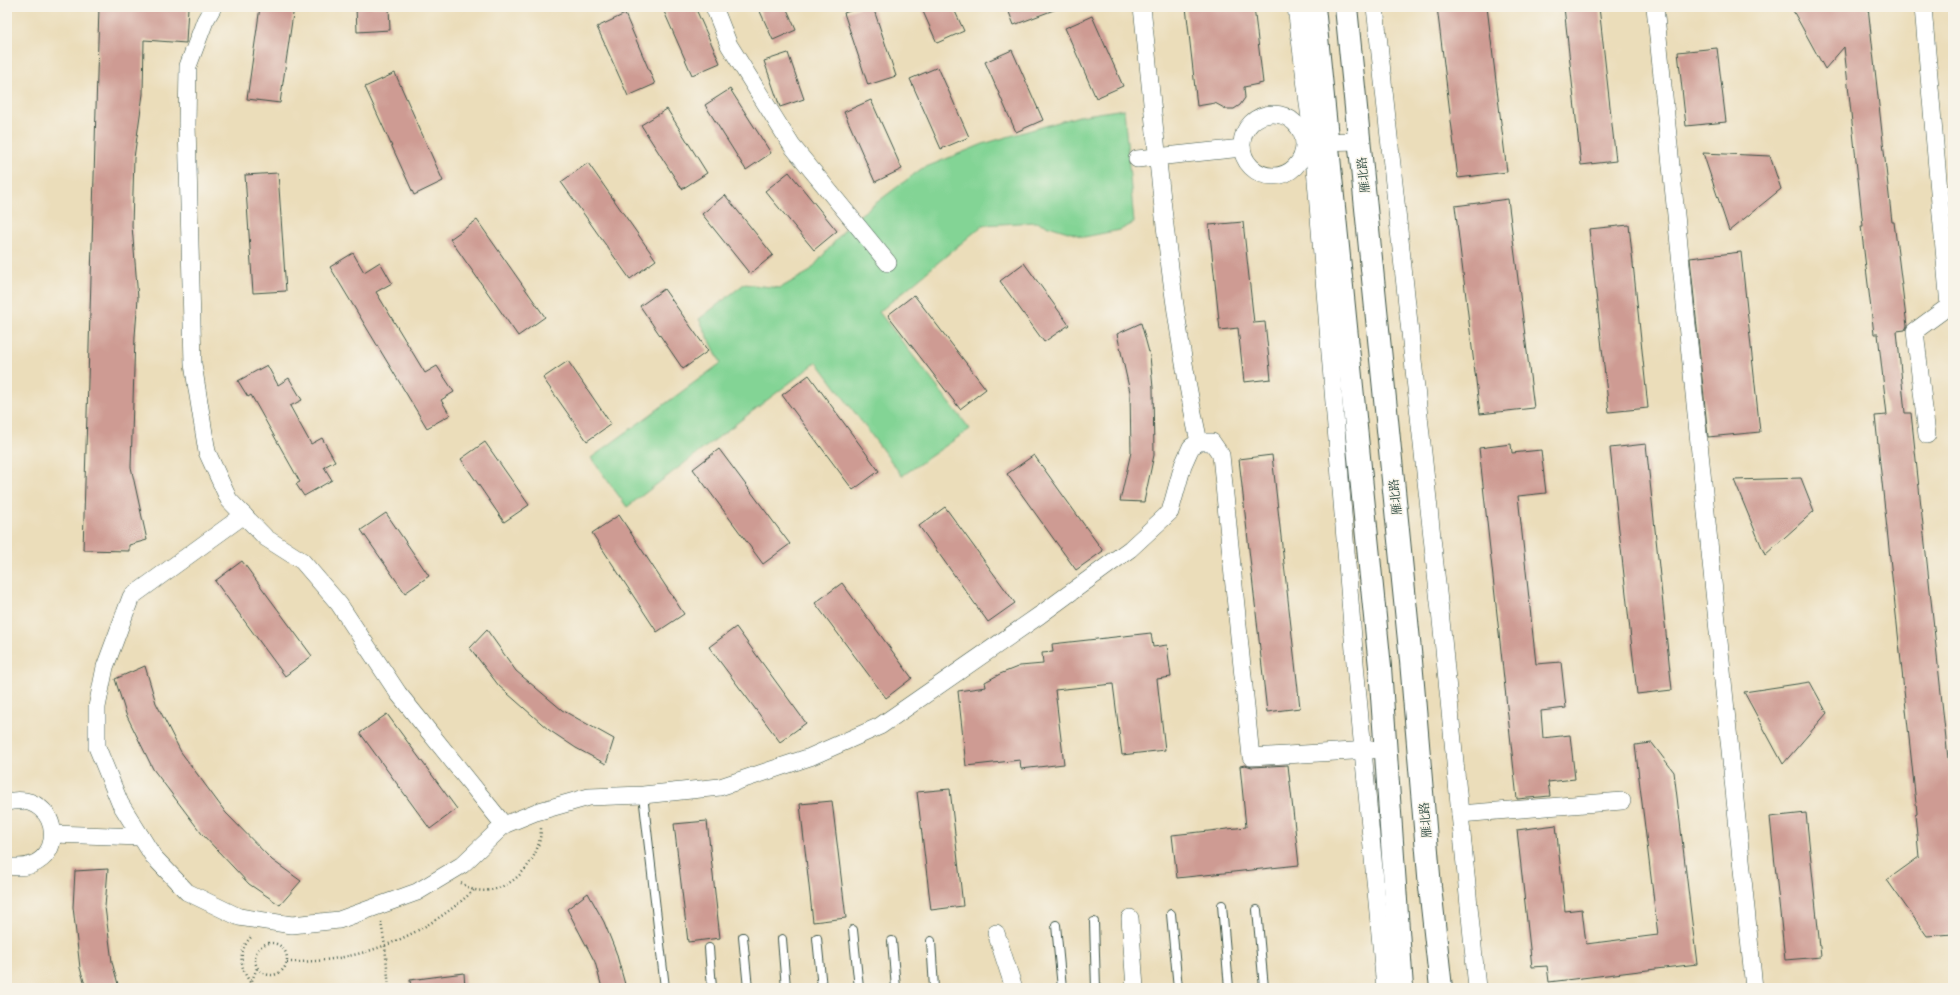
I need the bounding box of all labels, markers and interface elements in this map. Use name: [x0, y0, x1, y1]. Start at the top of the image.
street label: 雁北路: [1354, 156, 1372, 194]
street label: 雁北路: [1386, 478, 1404, 516]
street label: 雁北路: [1416, 801, 1434, 839]

